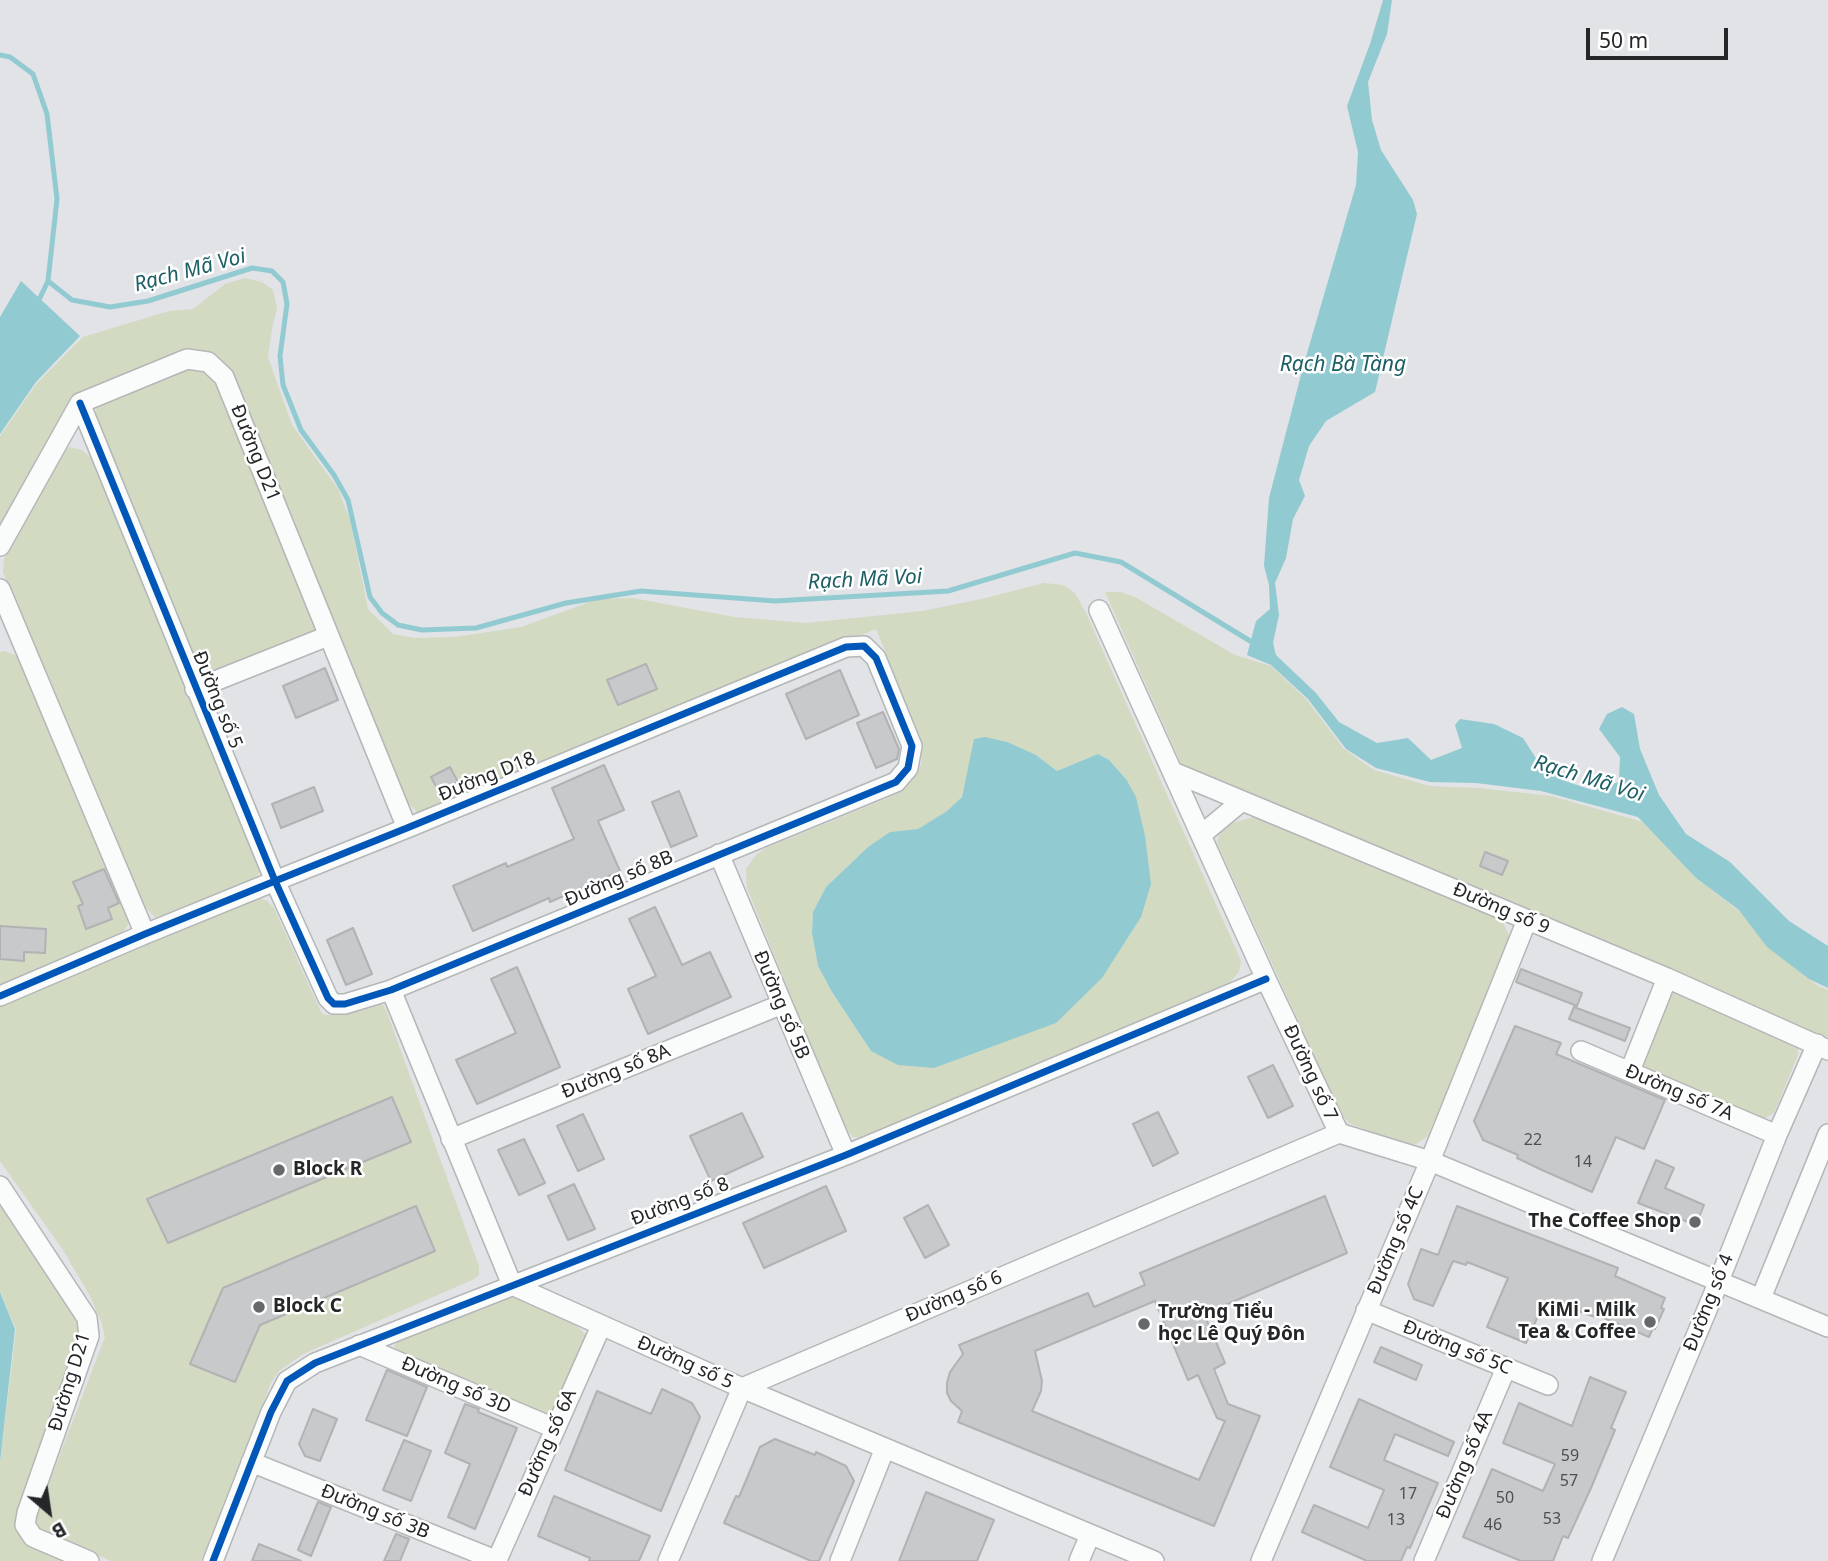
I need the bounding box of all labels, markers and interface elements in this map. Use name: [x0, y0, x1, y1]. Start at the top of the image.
scale bar: [1590, 14, 1732, 58]
text: 50 m: [1599, 26, 1648, 54]
water label: Rạch Mã Voi: [131, 244, 249, 298]
water label: Rạch Bà Tàng: [1280, 352, 1406, 378]
street label: Đường D21: [225, 401, 285, 505]
water label: Rạch Mã Voi: [807, 564, 923, 596]
street label: Đường số 5: [187, 648, 247, 752]
street label: Đường D18: [435, 747, 539, 807]
water label: Rạch Mã Voi: [1531, 750, 1647, 808]
street label: Đường số 8B: [561, 846, 677, 912]
street label: Đường số 9: [1449, 878, 1553, 940]
street label: Đường số 5B: [748, 947, 814, 1063]
street label: Đường số 7: [1278, 1021, 1342, 1125]
street label: Đường số 8A: [558, 1040, 674, 1104]
street label: Đường số 7A: [1621, 1060, 1737, 1126]
house number: 22: [1524, 1130, 1542, 1150]
house number: 14: [1574, 1152, 1592, 1172]
place label: Block R: [293, 1159, 362, 1181]
marker: Block R: [271, 1162, 287, 1178]
street label: Đường số 8: [628, 1173, 732, 1231]
street label: Đường số 4C: [1363, 1184, 1429, 1298]
place label: The Coffee Shop: [1528, 1211, 1681, 1233]
marker: The Coffee Shop: [1687, 1214, 1703, 1230]
street label: Đường số 4: [1679, 1251, 1739, 1355]
street label: Đường số 6: [902, 1266, 1006, 1328]
place label: Block C: [273, 1296, 342, 1318]
marker: Block C: [251, 1299, 267, 1315]
place label: KiMi - Milk Tea & Coffee: [1518, 1300, 1636, 1344]
place label: Trường Tiểu học Lê Quý Đôn: [1158, 1302, 1305, 1346]
marker: KiMi - Milk Tea & Coffee: [1642, 1314, 1658, 1330]
marker: Trường Tiểu học Lê Quý Đôn: [1136, 1316, 1152, 1332]
street label: Đường số 5C: [1399, 1316, 1515, 1380]
street label: Đường D21: [44, 1330, 96, 1434]
street label: Đường số 5: [633, 1332, 737, 1394]
street label: Đường số 3D: [398, 1353, 514, 1419]
street label: Đường số 6A: [514, 1386, 582, 1500]
street label: Đường số 4A: [1432, 1407, 1498, 1523]
house number: 59: [1561, 1446, 1579, 1466]
house number: 57: [1560, 1471, 1578, 1491]
north arrow: [14, 1477, 84, 1547]
street label: Đường số 3B: [317, 1480, 433, 1544]
house number: 17: [1399, 1484, 1417, 1504]
house number: 50: [1496, 1488, 1514, 1508]
house number: 53: [1543, 1509, 1561, 1529]
house number: 13: [1387, 1510, 1405, 1530]
house number: 46: [1484, 1515, 1502, 1535]
text: B: [47, 1516, 71, 1545]

